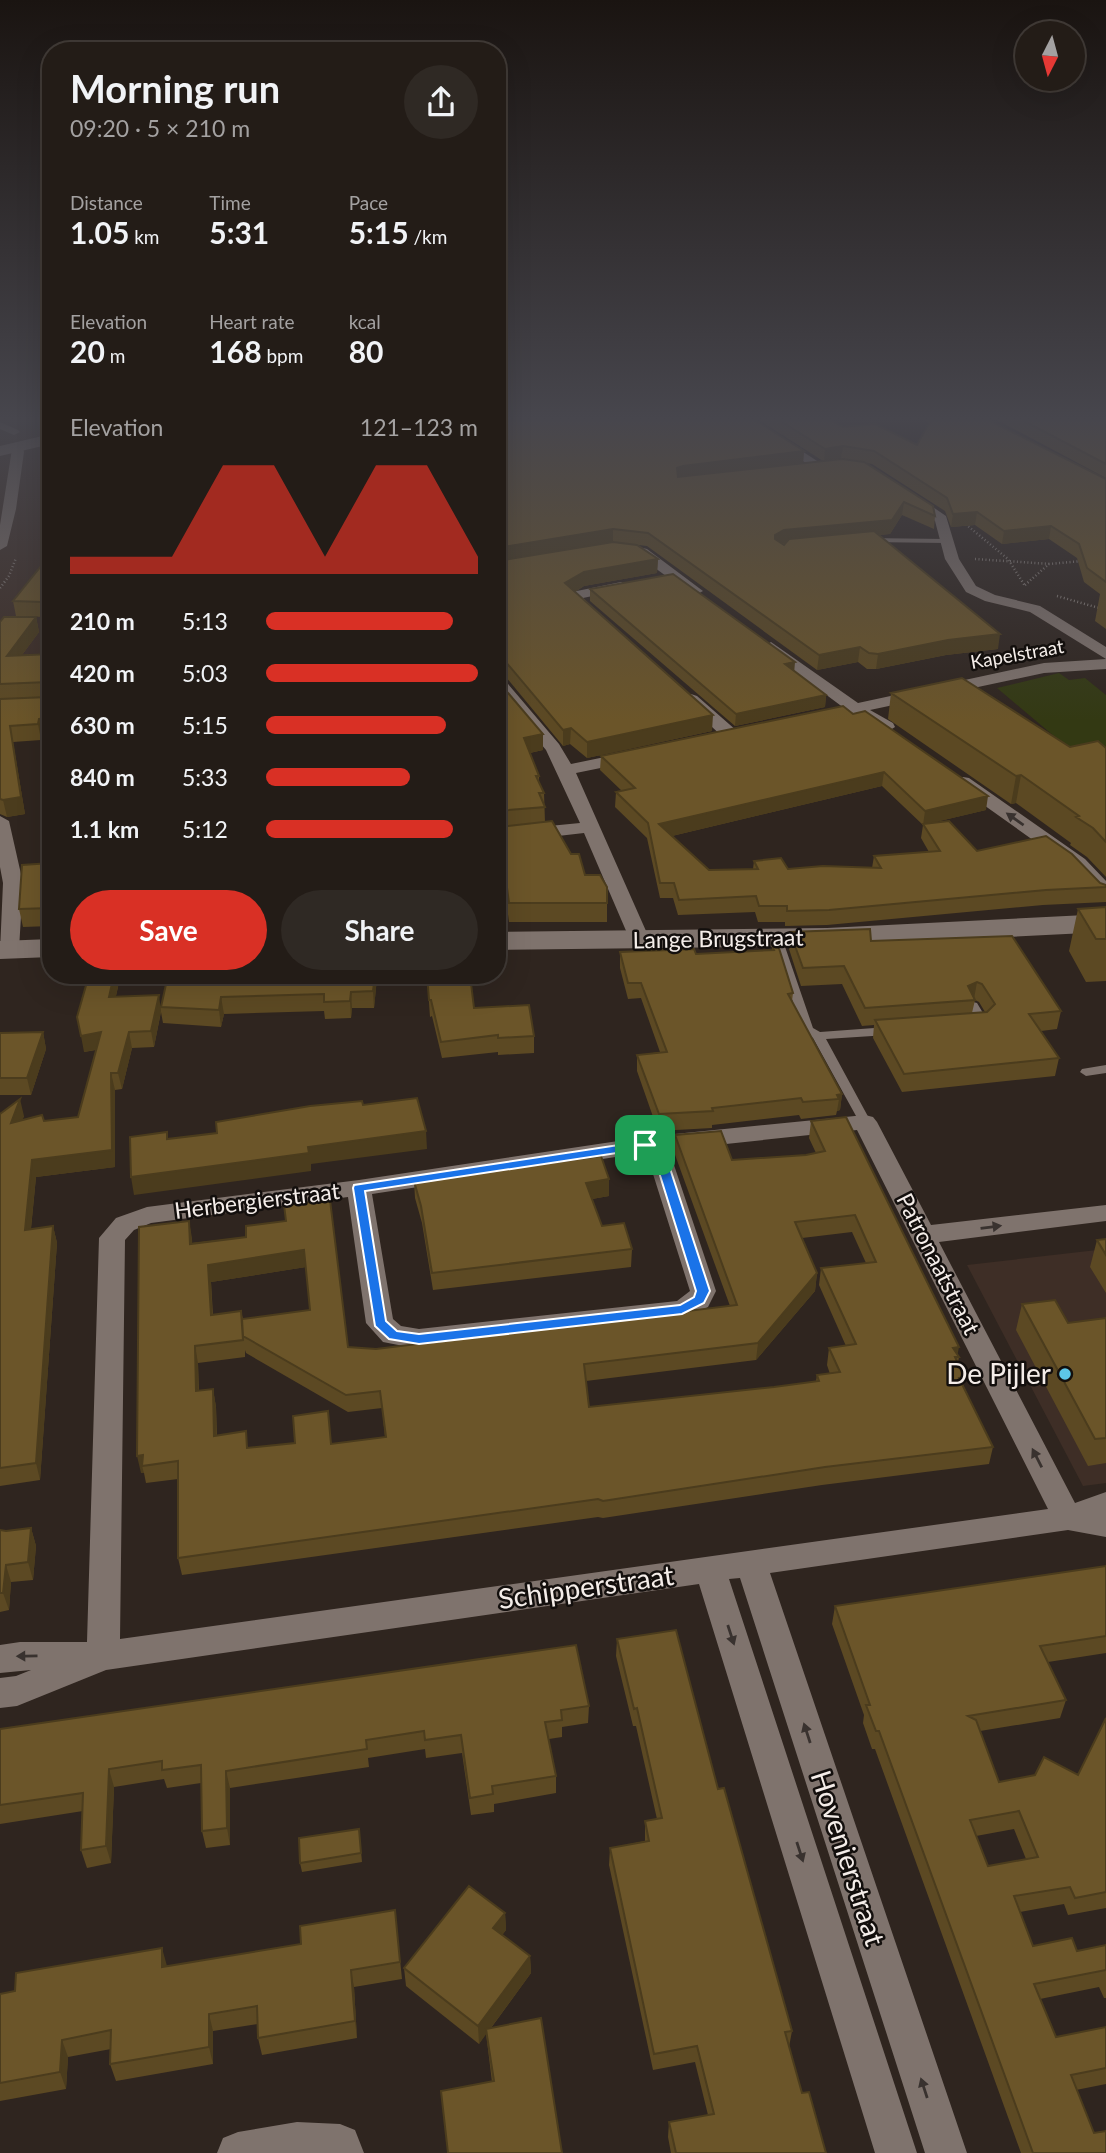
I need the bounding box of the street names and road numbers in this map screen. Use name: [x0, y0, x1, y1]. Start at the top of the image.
street label: Kapelstraat: [968, 634, 1066, 673]
street label: Lange Brugstraat: [632, 922, 804, 953]
street label: Herbergierstraat: [173, 1176, 342, 1224]
street label: Patronaatstraat: [891, 1188, 987, 1340]
street label: Schipperstraat: [496, 1557, 676, 1615]
street label: Hovenierstraat: [805, 1766, 893, 1950]

